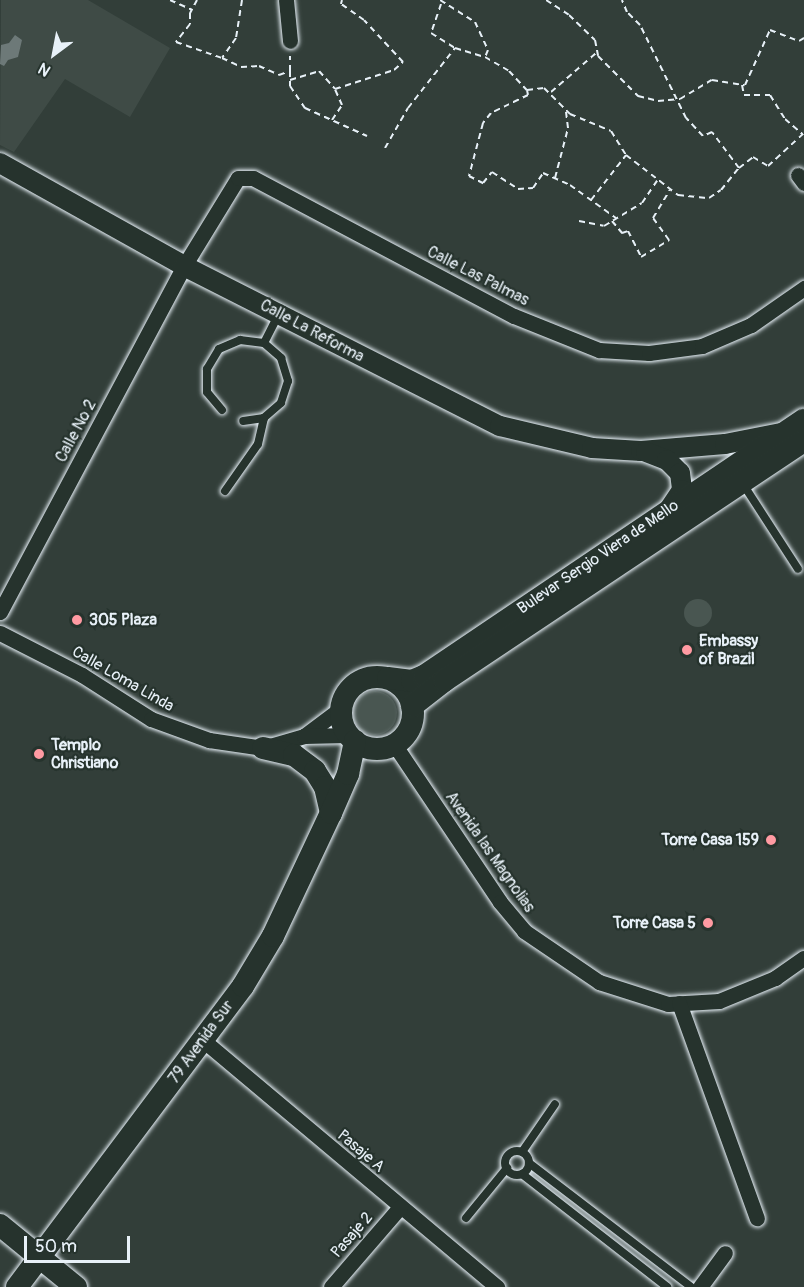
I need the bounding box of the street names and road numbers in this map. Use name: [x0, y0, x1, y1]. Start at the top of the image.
street label: Calle Las Palmas: [424, 242, 532, 310]
street label: Calle La Reforma: [257, 296, 367, 366]
street label: Calle No 2: [52, 396, 100, 466]
street label: Bulevar Sergio Viera de Mello: [514, 496, 682, 618]
street label: Calle Loma Linda: [69, 642, 177, 716]
street label: Avenida las Magnolias: [441, 788, 539, 916]
street label: 79 Avenida Sur: [164, 997, 238, 1087]
street label: Pasaje A: [334, 1126, 388, 1176]
street label: Pasaje 2: [327, 1208, 377, 1262]

